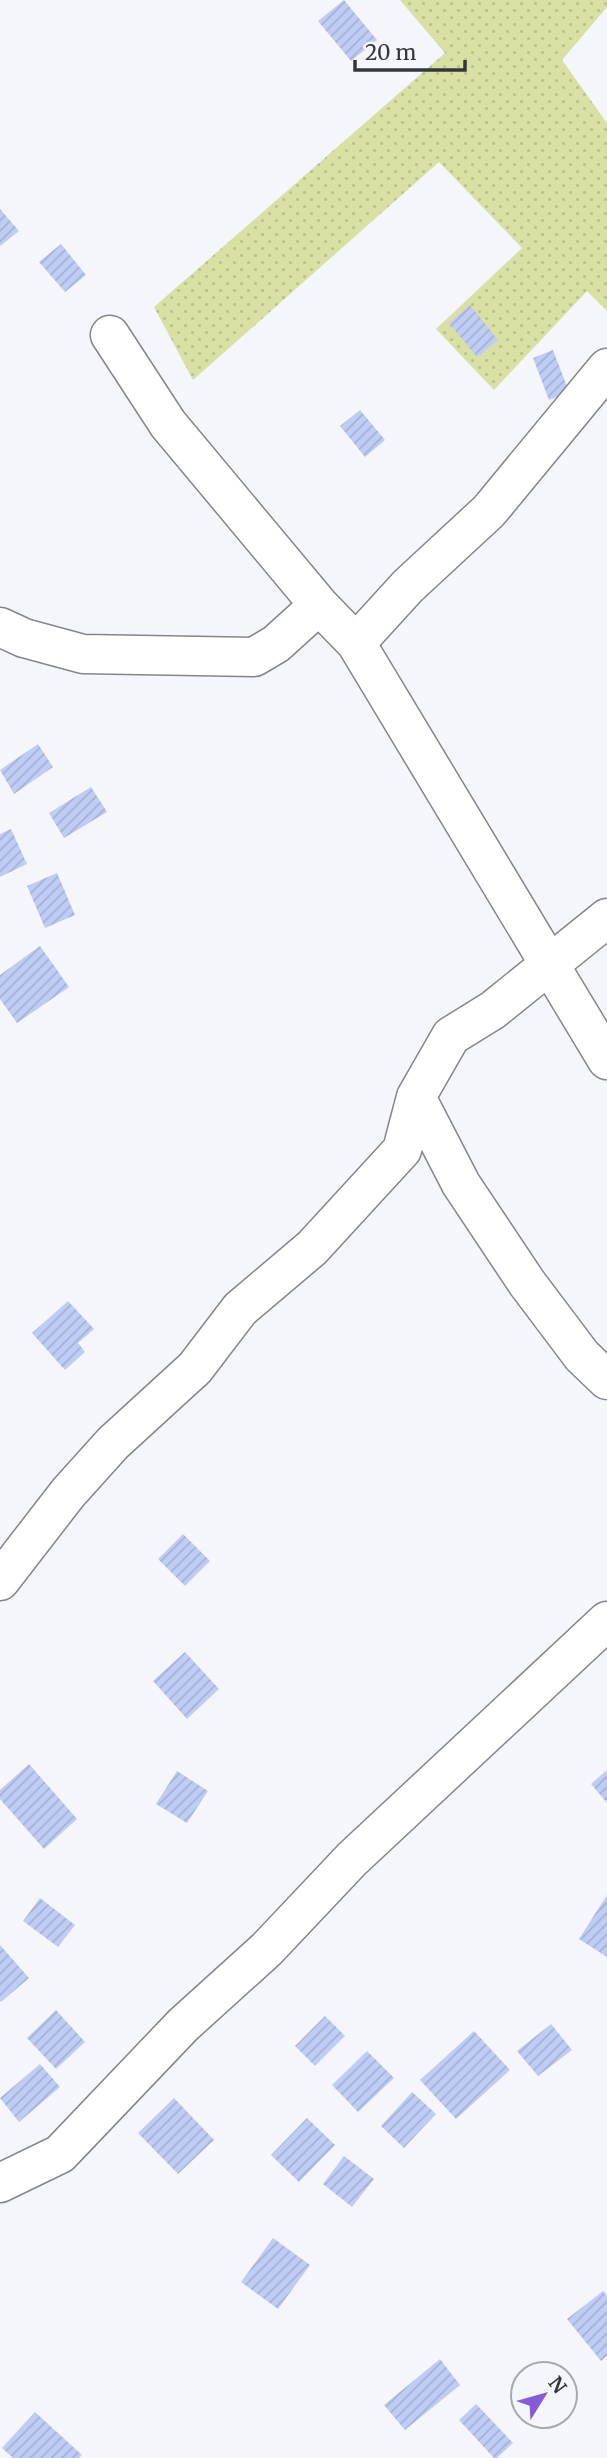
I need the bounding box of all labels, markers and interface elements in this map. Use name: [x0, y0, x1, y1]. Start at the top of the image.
scale bar: [355, 28, 465, 72]
text: 20 m: [365, 39, 417, 66]
north arrow: [509, 2360, 579, 2430]
text: N: [543, 2372, 572, 2398]

